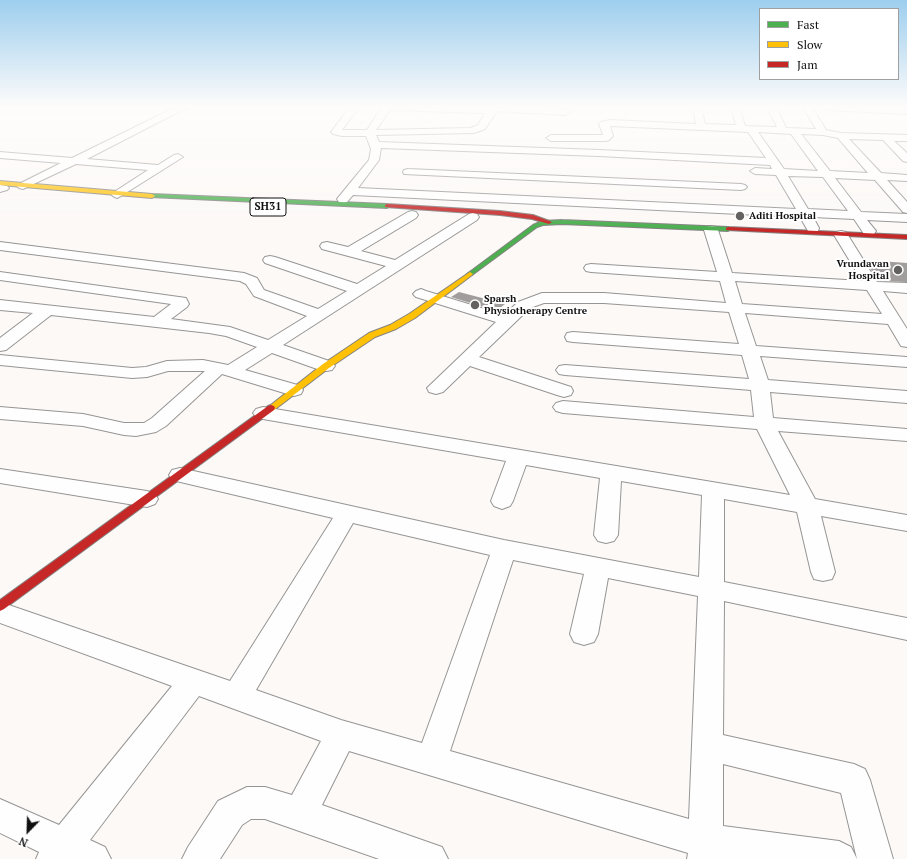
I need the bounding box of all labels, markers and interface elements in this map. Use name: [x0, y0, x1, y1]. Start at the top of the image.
legend: [759, 8, 899, 80]
text: Fast: [797, 17, 819, 32]
text: Slow: [797, 37, 822, 52]
text: Jam: [797, 57, 818, 72]
road number: SH31: [250, 198, 286, 216]
marker: Aditi Hospital: [734, 210, 746, 222]
place label: Aditi Hospital: [749, 210, 816, 222]
place label: Vrundavan Hospital: [837, 258, 889, 282]
marker: Vrundavan Hospital: [892, 264, 904, 276]
place label: Sparsh Physiotherapy Centre: [484, 293, 587, 316]
marker: Sparsh Physiotherapy Centre: [469, 299, 481, 311]
north arrow: [8, 811, 48, 851]
text: N: [17, 834, 30, 850]

